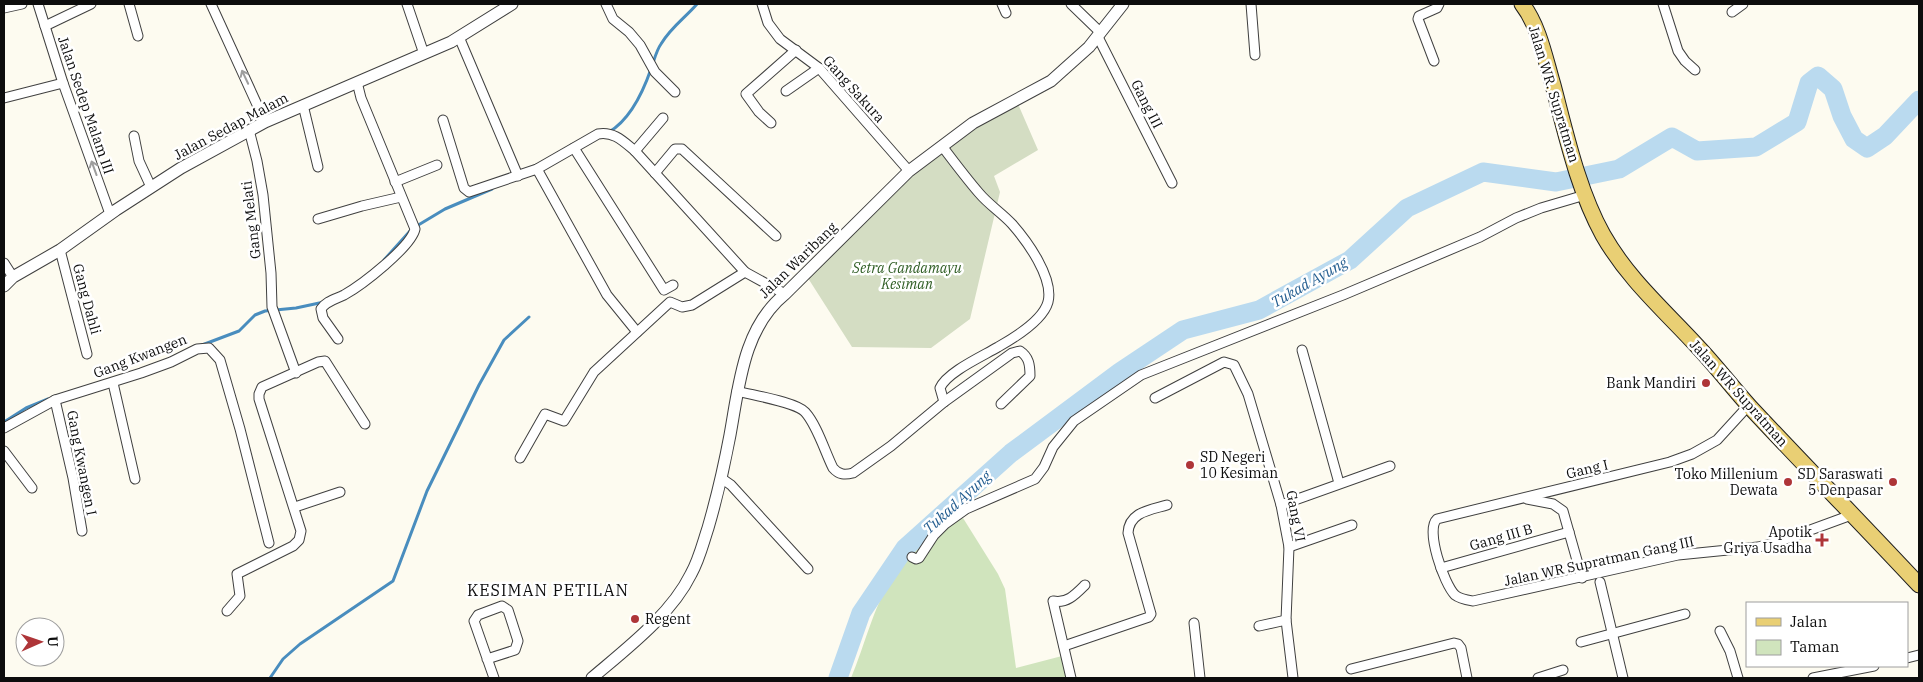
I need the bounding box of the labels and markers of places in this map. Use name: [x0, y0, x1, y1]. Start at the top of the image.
place label: Bank Mandiri: [1606, 374, 1696, 392]
marker: Bank Mandiri: [1700, 377, 1712, 389]
place label: SD Negeri 10 Kesiman: [1200, 448, 1278, 482]
marker: SD Negeri 10 Kesiman: [1184, 459, 1196, 471]
place label: Toko Millenium Dewata: [1675, 465, 1778, 499]
place label: SD Saraswati 5 Denpasar: [1798, 465, 1884, 499]
marker: Toko Millenium Dewata: [1782, 476, 1794, 488]
marker: SD Saraswati 5 Denpasar: [1887, 476, 1899, 488]
place label: Apotik Griya Usadha: [1724, 523, 1813, 557]
marker: Apotik Griya Usadha: [1816, 534, 1828, 546]
place label: Regent: [645, 610, 691, 628]
marker: Regent: [629, 613, 641, 625]

